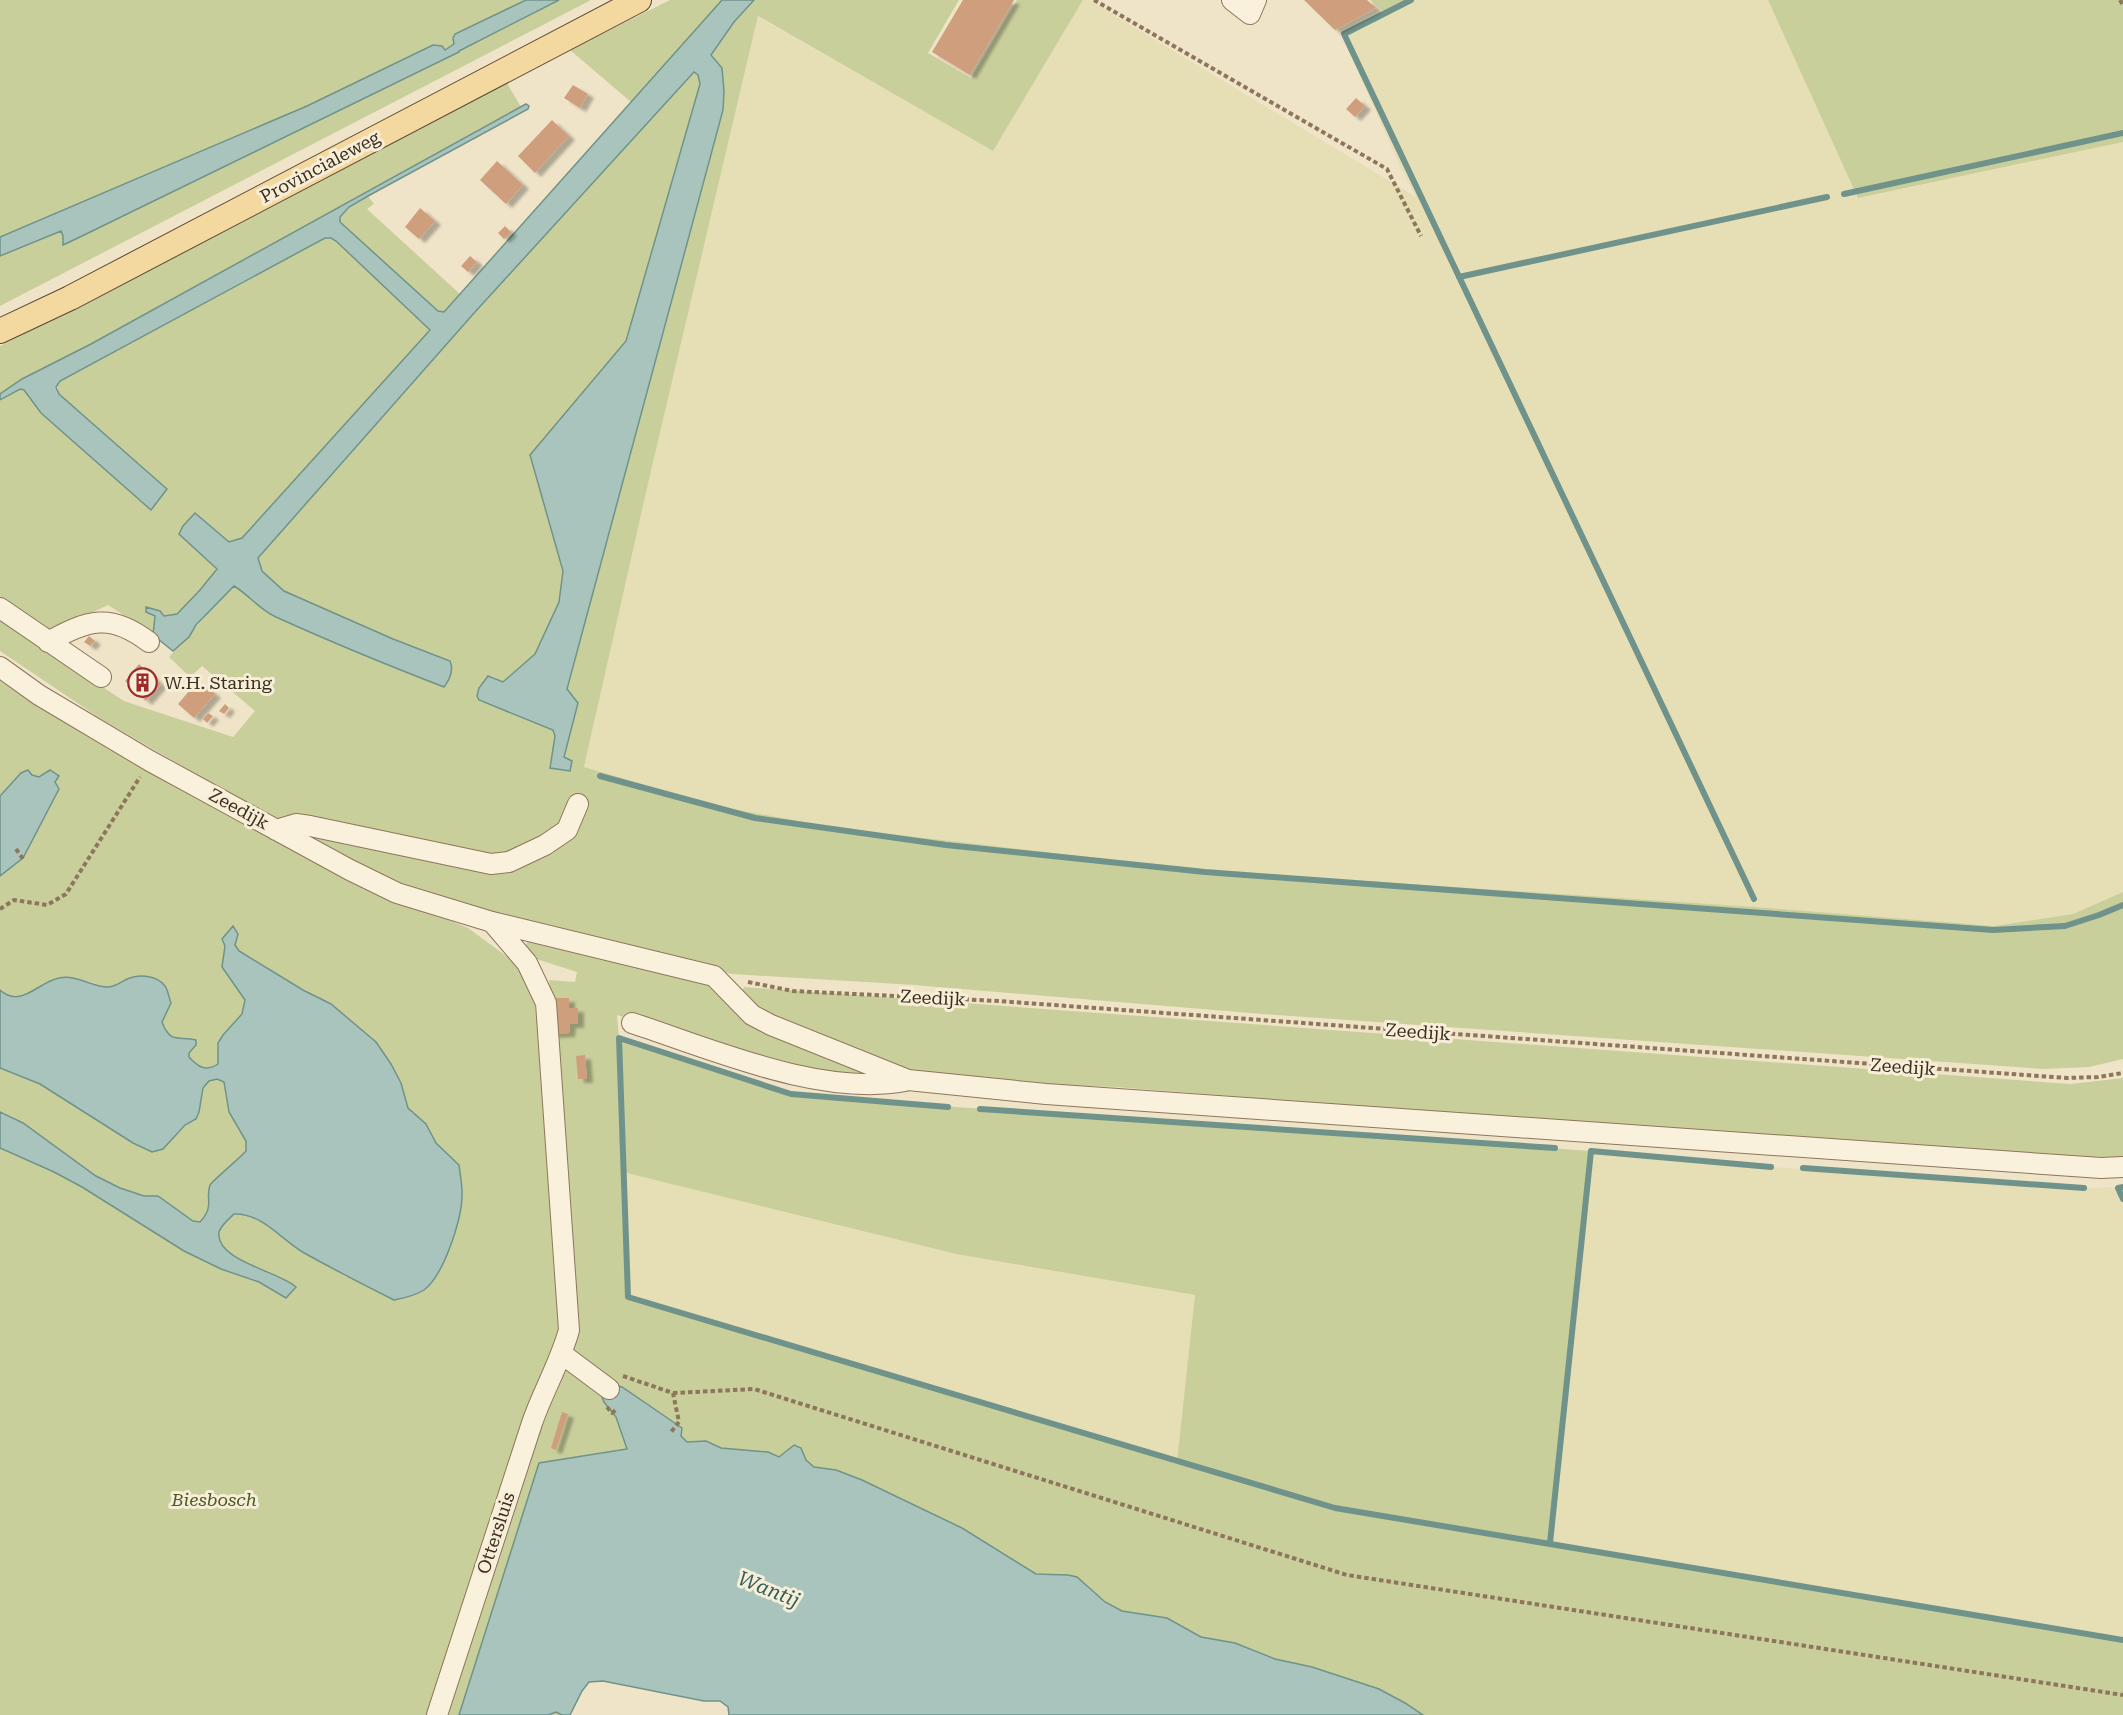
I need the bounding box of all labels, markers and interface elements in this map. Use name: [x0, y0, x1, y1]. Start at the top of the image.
street label: Provincialeweg: [256, 126, 384, 207]
building icon: W.H. Staring: [127, 667, 159, 699]
place label: W.H. Staring: [164, 672, 273, 693]
street label: Zeedijk: [206, 784, 273, 834]
street label: Zeedijk: [900, 985, 966, 1010]
street label: Zeedijk: [1385, 1019, 1451, 1044]
street label: Zeedijk: [1870, 1054, 1936, 1079]
park label: Biesbosch: [170, 1489, 257, 1510]
street label: Ottersluis: [472, 1489, 519, 1576]
water label: Wantij: [735, 1566, 803, 1612]

